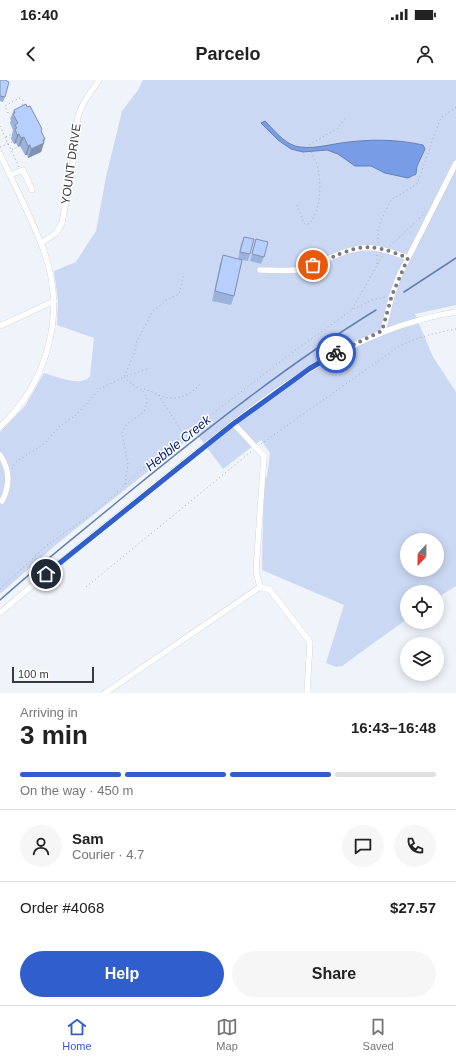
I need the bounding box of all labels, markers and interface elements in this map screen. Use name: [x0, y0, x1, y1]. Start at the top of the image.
text: 16:40: [20, 6, 58, 23]
icon: back: [20, 43, 42, 65]
icon: person: [414, 43, 436, 65]
text: Parcelo: [195, 44, 261, 64]
street label: YOUNT DRIVE: [58, 123, 84, 205]
pin: [296, 248, 330, 282]
icon: bag: [302, 254, 324, 276]
courier: [316, 333, 356, 373]
icon: bike: [325, 342, 347, 364]
water label: Hebble Creek: [142, 411, 215, 474]
north arrow: [400, 533, 444, 577]
map controls: [400, 533, 444, 681]
pin: [29, 557, 63, 591]
icon: home: [35, 563, 57, 585]
button: locate: [400, 585, 444, 629]
button: layers: [400, 637, 444, 681]
scale bar: [12, 665, 94, 684]
text: 100 m: [18, 668, 49, 680]
text: Arriving in: [20, 705, 78, 720]
text: 16:43–16:48: [351, 719, 436, 736]
text: 3 min: [20, 720, 88, 750]
text: On the way · 450 m: [20, 783, 133, 798]
button: person: [20, 825, 62, 867]
button: chat: [342, 825, 384, 867]
button: phone: [394, 825, 436, 867]
text: Sam: [72, 830, 104, 847]
text: Courier · 4.7: [72, 847, 144, 862]
text: Order #4068: [20, 899, 104, 916]
text: $27.57: [390, 899, 436, 916]
button: Help: [20, 951, 224, 997]
button: Share: [232, 951, 436, 997]
tab: Home: [62, 1016, 92, 1052]
tab: Map: [216, 1016, 238, 1052]
tab: Saved: [363, 1016, 394, 1052]

